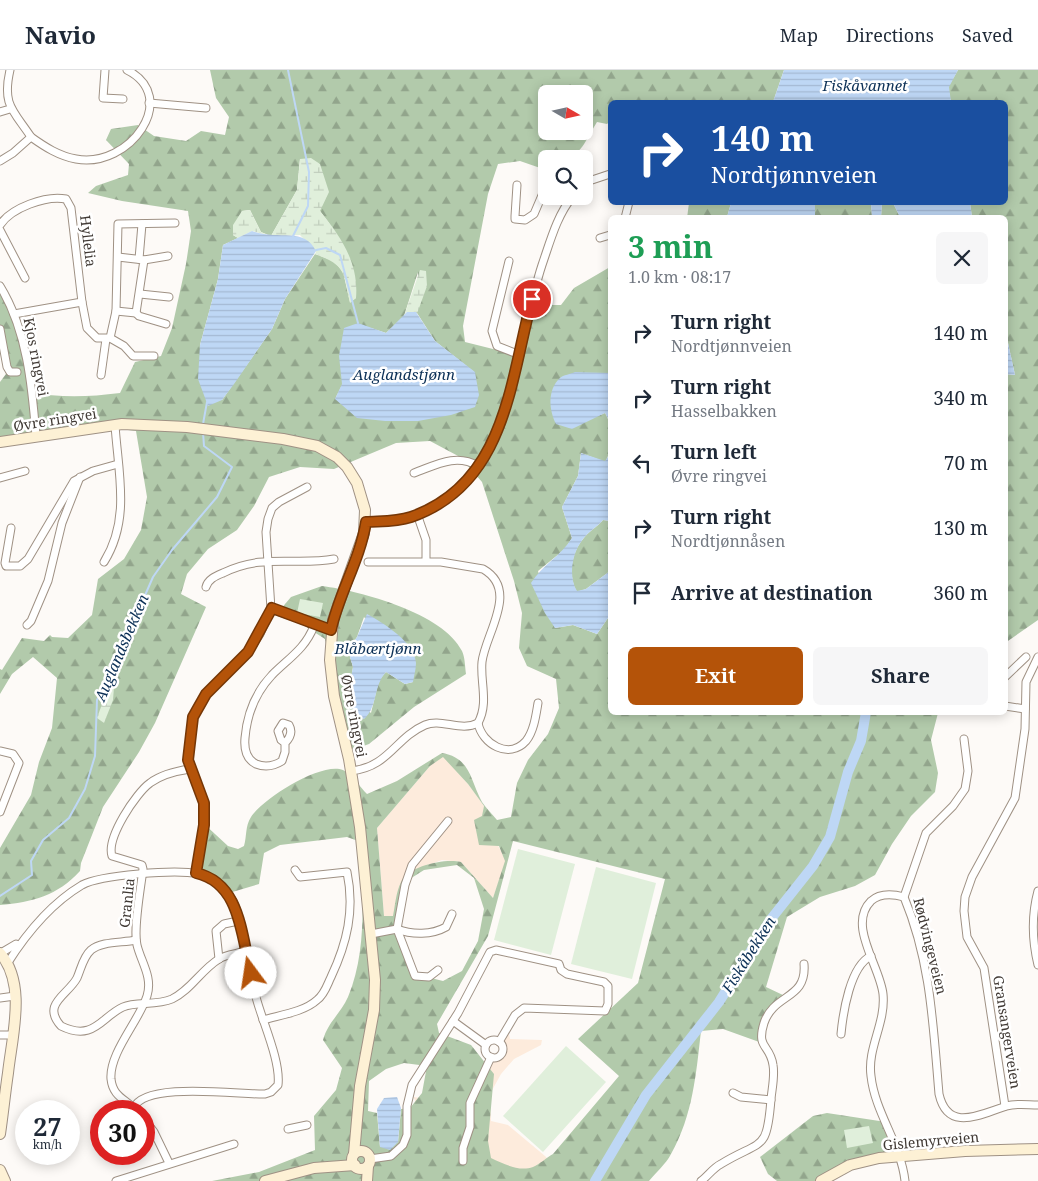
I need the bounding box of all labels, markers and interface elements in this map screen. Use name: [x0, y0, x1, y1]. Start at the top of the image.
text: Navio: [25, 18, 96, 51]
text: Map: [780, 23, 818, 47]
text: Directions: [846, 23, 934, 47]
text: Saved: [962, 23, 1013, 47]
water label: Fiskåvannet: [821, 75, 908, 95]
north arrow: [538, 85, 592, 140]
map controls: [538, 85, 593, 205]
text: 140 m: [711, 114, 814, 161]
icon: right: [628, 120, 693, 185]
button: search: [538, 150, 593, 205]
text: Nordtjønnveien: [711, 159, 877, 189]
street label: Hyllelia: [76, 214, 101, 268]
text: 3 min: [628, 226, 713, 267]
button: close: [936, 232, 988, 284]
text: 1.0 km · 08:17: [628, 266, 731, 288]
pin: [511, 278, 553, 320]
icon: arrive: [518, 285, 546, 313]
text: Turn right: [671, 309, 771, 335]
street label: Kjos ringvei: [20, 316, 54, 398]
icon: right: [628, 319, 656, 347]
text: 140 m: [933, 320, 988, 346]
text: Nordtjønnveien: [671, 335, 792, 357]
water label: Auglandstjønn: [352, 364, 455, 384]
text: Turn right: [671, 374, 771, 400]
icon: right: [628, 384, 656, 412]
text: 340 m: [933, 385, 988, 411]
text: Hasselbakken: [671, 400, 777, 422]
street label: Øvre ringvei: [12, 403, 98, 435]
text: Turn left: [671, 439, 757, 465]
icon: left: [628, 449, 656, 477]
text: 70 m: [944, 450, 988, 476]
text: Øvre ringvei: [671, 465, 767, 487]
text: Turn right: [671, 504, 771, 530]
icon: right: [628, 514, 656, 542]
text: 130 m: [933, 515, 988, 541]
text: Nordtjønnåsen: [671, 530, 785, 552]
icon: arrive: [628, 579, 656, 607]
text: Arrive at destination: [671, 580, 873, 606]
text: 360 m: [933, 580, 988, 606]
water label: Auglandsbekken: [89, 591, 153, 705]
water label: Blåbærtjønn: [333, 638, 422, 658]
button: Exit: [628, 647, 803, 705]
button: Share: [813, 647, 988, 705]
street label: Øvre ringvei: [337, 673, 372, 759]
street label: Granlia: [114, 877, 139, 929]
street label: Rødvingeveien: [909, 896, 952, 996]
water label: Fiskåbekken: [716, 912, 780, 997]
position arrow: [224, 946, 276, 998]
street label: Gransangerveien: [989, 974, 1026, 1090]
speed limit sign: 30: [90, 1100, 155, 1165]
text: 27: [33, 1109, 62, 1143]
street label: Gislemyrveien: [882, 1127, 980, 1154]
text: km/h: [33, 1136, 62, 1153]

